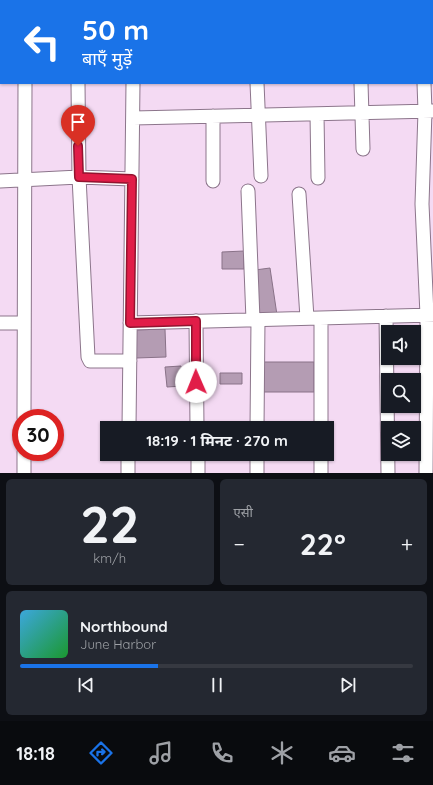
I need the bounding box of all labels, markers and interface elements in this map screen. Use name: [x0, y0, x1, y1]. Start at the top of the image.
text: 50 m: [82, 12, 149, 47]
icon: left: [16, 16, 68, 68]
text: बाएँ मुड़ें: [82, 47, 132, 70]
pin: [61, 105, 95, 146]
icon: arrive: [67, 111, 89, 133]
map controls: [381, 325, 421, 461]
button: sound: [381, 325, 421, 365]
position arrow: [175, 361, 217, 403]
button: search: [381, 373, 421, 413]
speed limit sign: 30: [12, 409, 64, 461]
button: layers: [381, 421, 421, 461]
text: 18:19 · 1 मिनट · 270 m: [146, 431, 288, 450]
text: 22: [80, 491, 139, 556]
text: एसी: [234, 504, 253, 520]
text: 22°: [300, 525, 346, 563]
text: −: [234, 530, 245, 558]
text: +: [401, 530, 413, 558]
text: km/h: [93, 550, 126, 566]
text: Northbound: [80, 617, 168, 636]
text: June Harbor: [80, 636, 156, 652]
icon: previous: [75, 674, 97, 696]
icon: pause: [206, 674, 228, 696]
icon: next: [337, 674, 359, 696]
icon: directions: [87, 739, 115, 767]
icon: music: [147, 739, 175, 767]
icon: phone: [208, 739, 236, 767]
icon: climate: [268, 739, 296, 767]
icon: car: [328, 739, 356, 767]
icon: filters: [389, 739, 417, 767]
text: 18:18: [16, 742, 55, 765]

